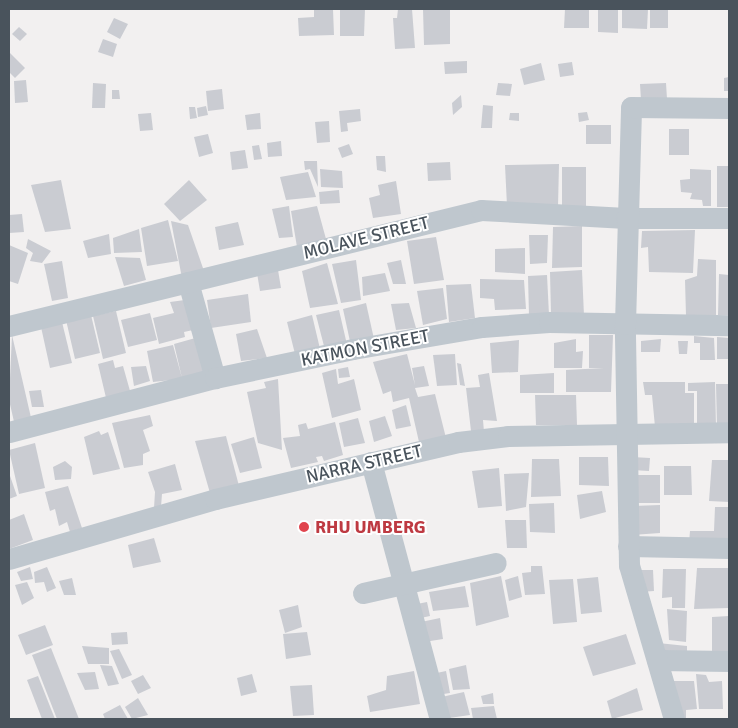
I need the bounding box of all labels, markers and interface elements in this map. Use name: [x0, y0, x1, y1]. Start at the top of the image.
street label: MOLAVE STREET: [301, 212, 431, 264]
street label: KATMON STREET: [299, 325, 431, 371]
street label: NARRA STREET: [304, 440, 424, 488]
place label: RHU UMBERG: [315, 516, 426, 538]
marker: RHU UMBERG: [297, 520, 311, 534]

